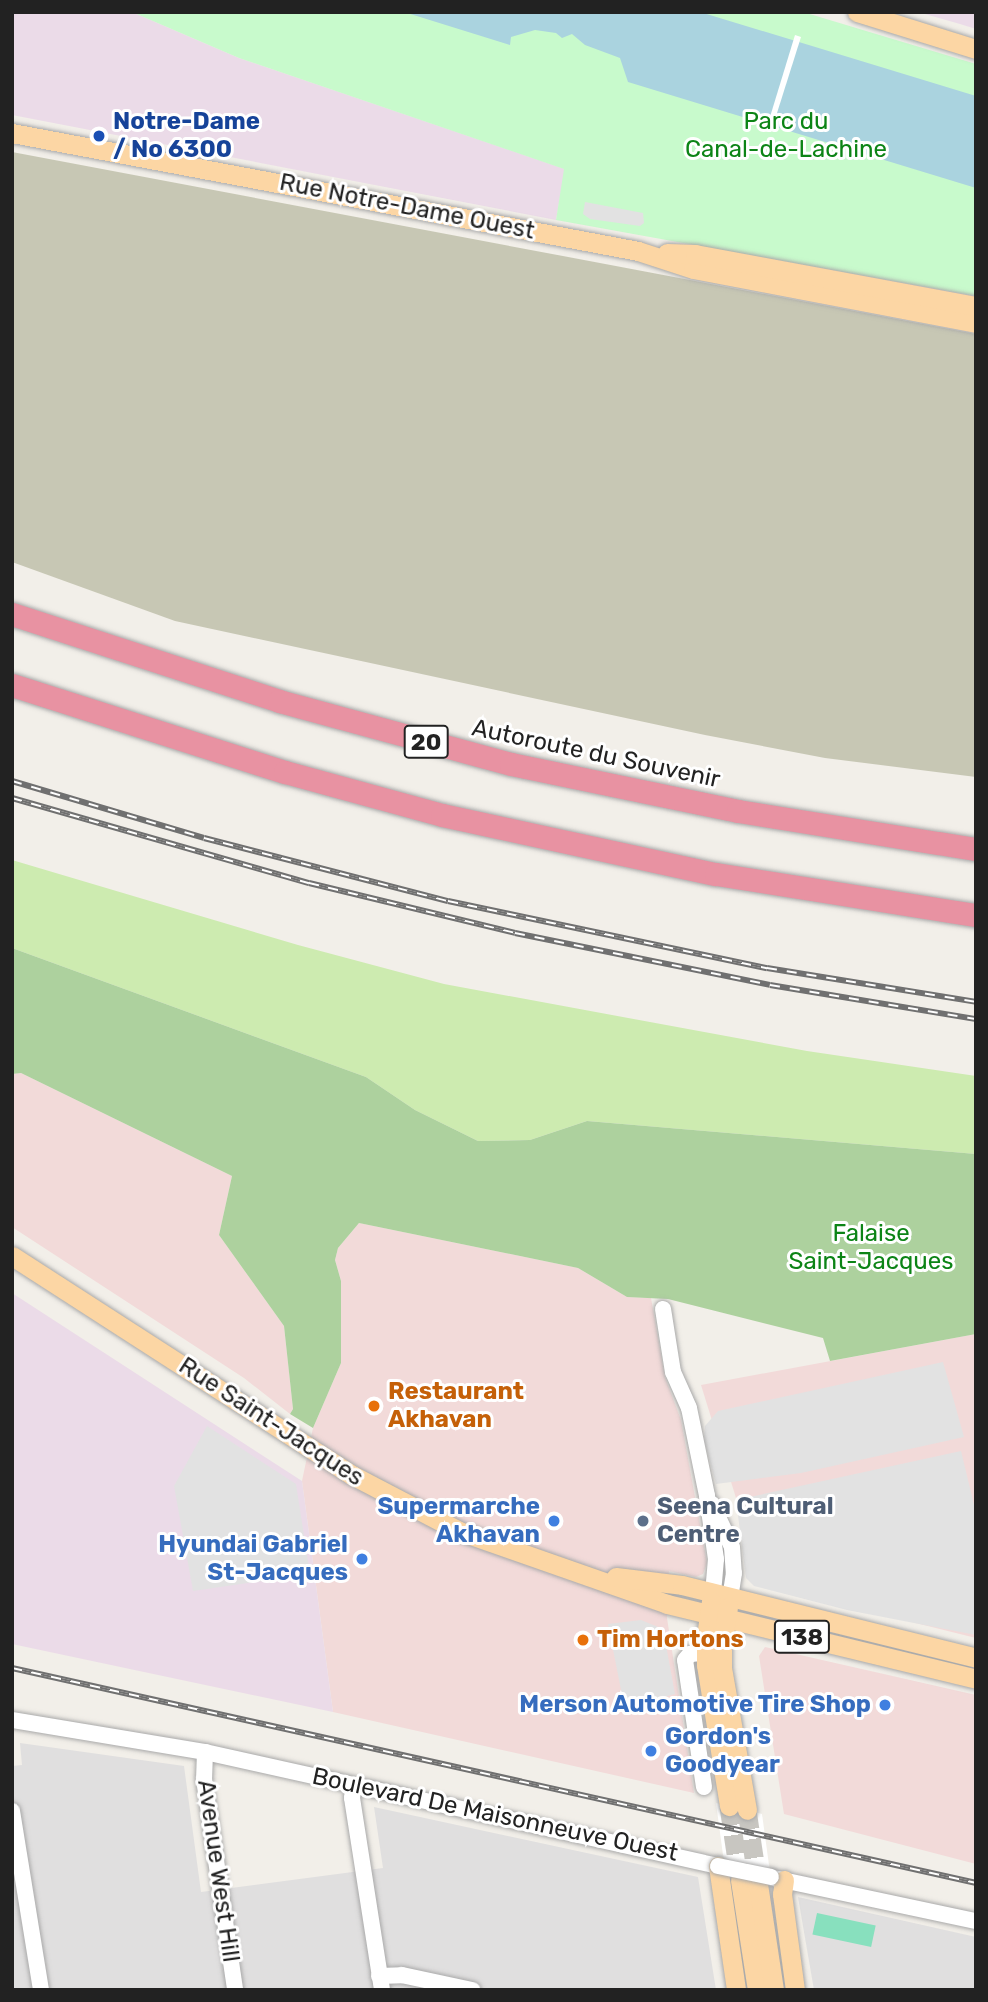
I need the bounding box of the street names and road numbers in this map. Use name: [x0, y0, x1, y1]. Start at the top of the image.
street label: Rue Notre-Dame Ouest: [277, 168, 537, 246]
street label: Autoroute du Souvenir: [469, 714, 723, 794]
road number: 20: [403, 722, 449, 762]
street label: Rue Saint-Jacques: [173, 1352, 369, 1492]
road number: 138: [772, 1618, 832, 1656]
street label: Boulevard De Maisonneuve Ouest: [310, 1762, 680, 1868]
street label: Avenue West Hill: [191, 1778, 245, 1964]

